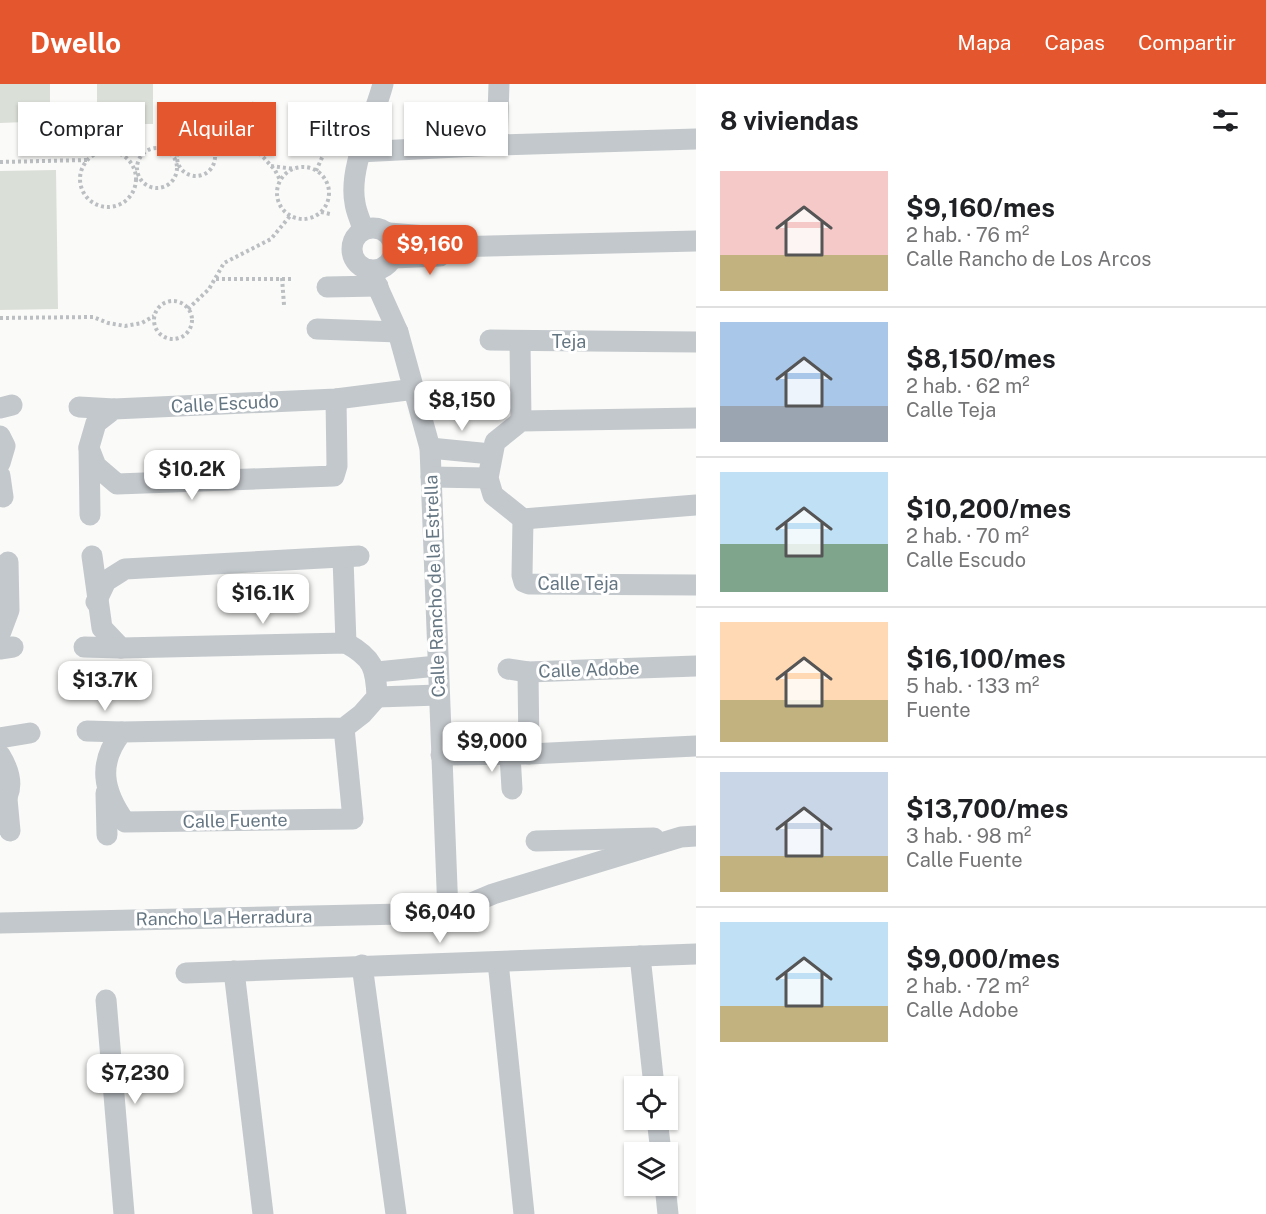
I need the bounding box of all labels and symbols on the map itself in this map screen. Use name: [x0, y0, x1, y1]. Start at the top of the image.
pin: $9,160: [381, 225, 479, 276]
street label: Teja: [552, 331, 586, 352]
pin: $8,150: [413, 381, 511, 432]
street label: Calle Escudo: [170, 390, 279, 417]
pin: $10.2K: [143, 450, 241, 501]
street label: Calle Rancho de la Estrella: [420, 474, 449, 698]
street label: Calle Teja: [537, 573, 619, 594]
pin: $16.1K: [214, 574, 312, 625]
street label: Calle Adobe: [538, 657, 640, 682]
pin: $13.7K: [56, 661, 154, 712]
pin: $9,000: [443, 722, 541, 773]
street label: Calle Fuente: [182, 809, 288, 832]
pin: $6,040: [391, 893, 489, 944]
street label: Rancho La Herradura: [135, 905, 313, 930]
pin: $7,230: [86, 1054, 184, 1105]

